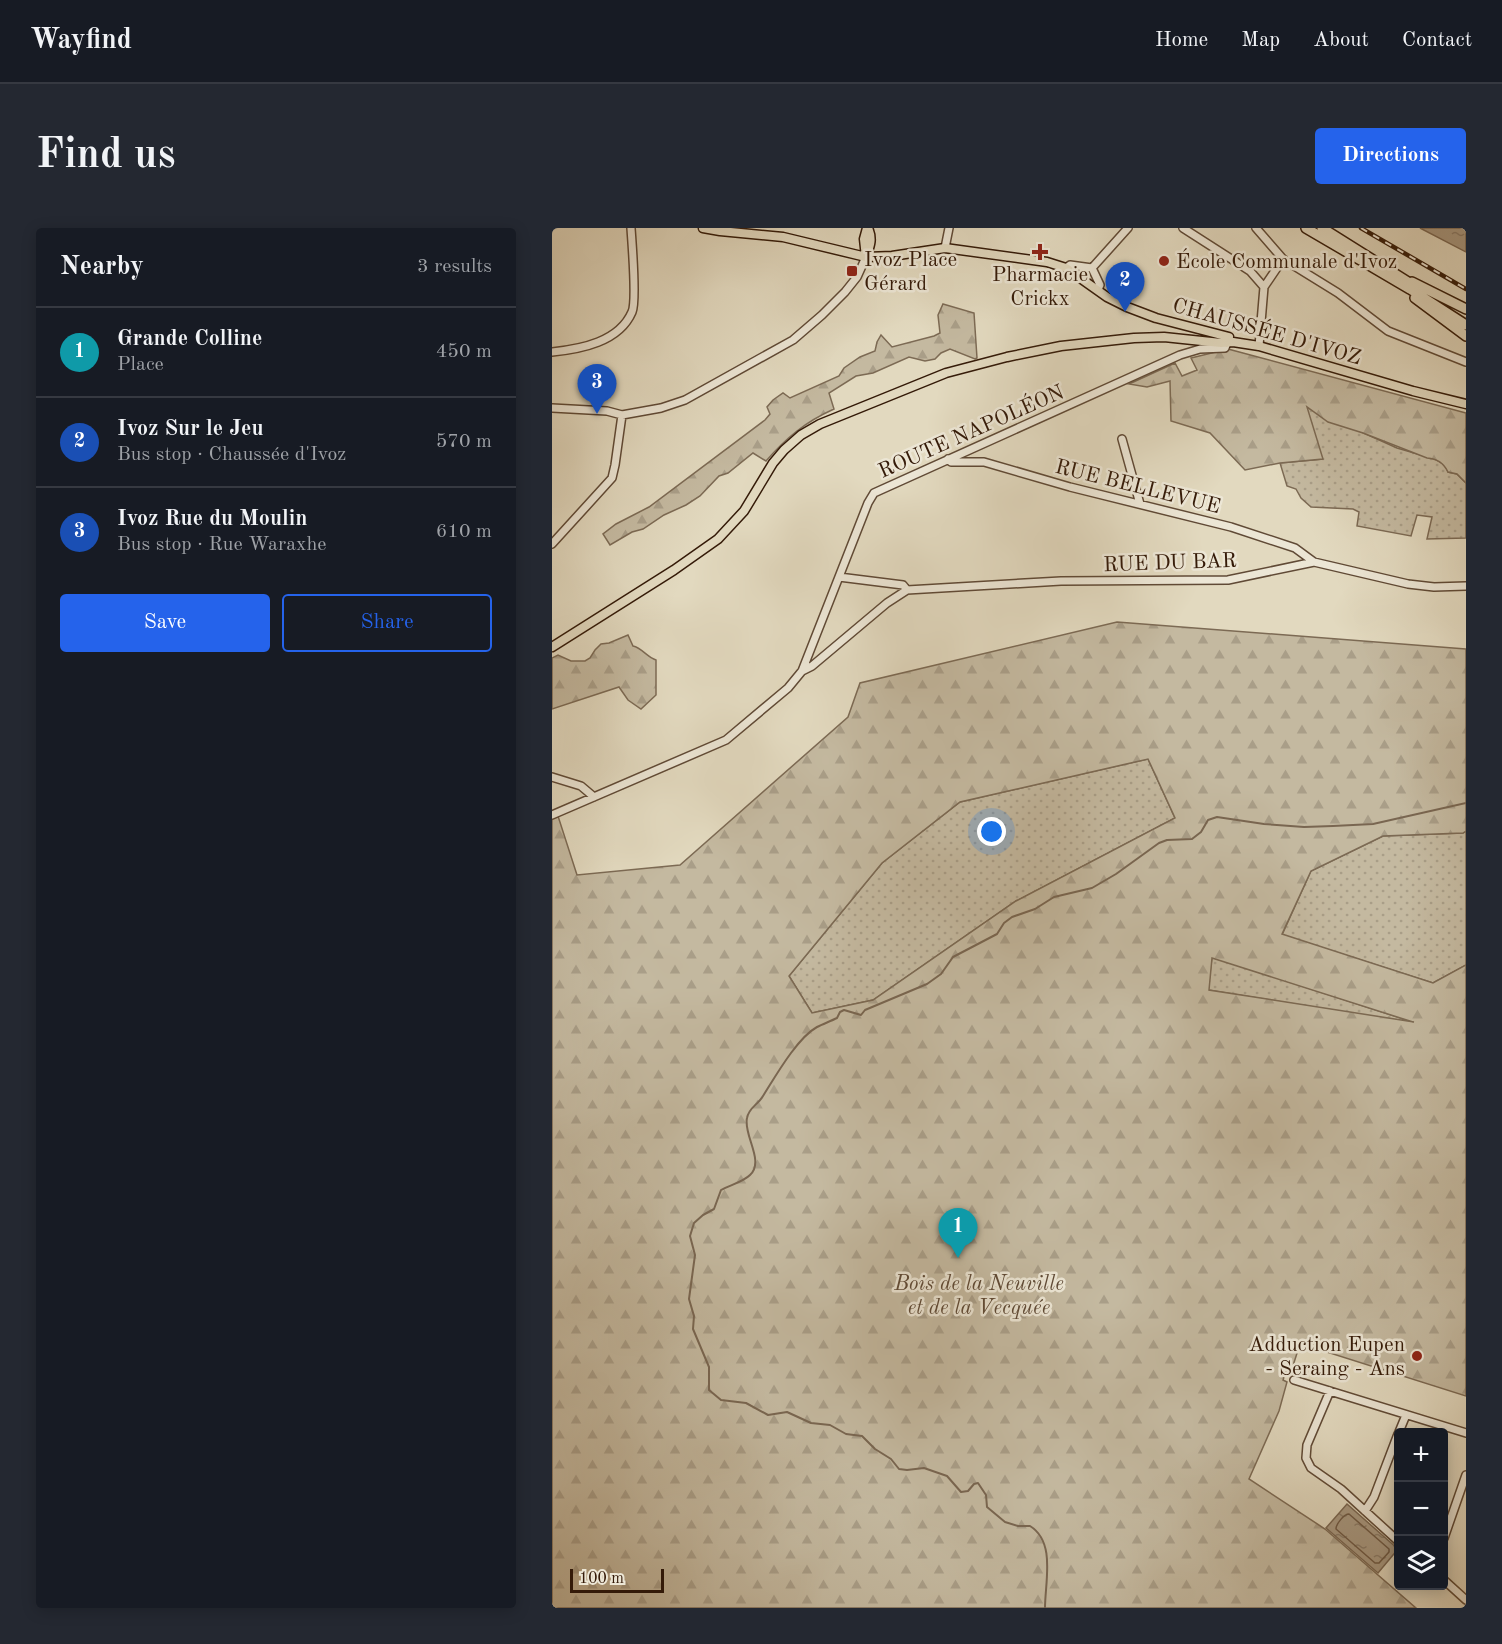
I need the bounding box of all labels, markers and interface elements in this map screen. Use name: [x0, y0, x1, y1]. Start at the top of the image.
text: Wayfind: [30, 27, 132, 55]
text: Home: [1155, 30, 1208, 51]
text: Map: [1241, 30, 1280, 51]
text: About: [1313, 30, 1369, 51]
text: Contact: [1402, 30, 1472, 51]
button: Directions: [1315, 128, 1466, 184]
text: Find us: [36, 135, 175, 177]
marker: Pharmacie Crickx: [1033, 245, 1047, 259]
place label: École Communale d'Ivoz: [1176, 248, 1397, 273]
place label: Ivoz Place Gérard: [864, 250, 957, 295]
text: Nearby: [60, 254, 144, 280]
marker: École Communale d'Ivoz: [1157, 254, 1171, 268]
text: 3 results: [417, 257, 492, 277]
pin: 2: [1106, 262, 1144, 312]
marker: Ivoz Place Gérard: [845, 264, 859, 278]
place label: Pharmacie Crickx: [992, 265, 1088, 310]
street label: CHAUSSÉE D'IVOZ: [1170, 292, 1364, 369]
text: Grande Colline: [117, 328, 262, 350]
text: 1: [74, 342, 85, 362]
text: 450 m: [436, 342, 492, 362]
text: Place: [117, 355, 164, 375]
pin: 3: [578, 364, 616, 414]
street label: ROUTE NAPOLÉON: [874, 378, 1068, 483]
text: Ivoz Sur le Jeu: [117, 418, 264, 440]
text: 2: [74, 432, 85, 452]
text: 570 m: [436, 432, 492, 452]
text: Bus stop · Chaussée d'Ivoz: [117, 445, 346, 465]
street label: RUE BELLEVUE: [1053, 457, 1223, 518]
text: Ivoz Rue du Moulin: [117, 508, 308, 530]
text: 3: [74, 522, 85, 542]
text: 610 m: [436, 522, 492, 542]
text: Bus stop · Rue Waraxhe: [117, 535, 327, 555]
street label: RUE DU BAR: [1103, 551, 1237, 576]
button: Save: [60, 594, 270, 652]
button: Share: [282, 594, 492, 652]
your location: [977, 817, 1006, 846]
pin: 1: [938, 1208, 978, 1258]
park label: Bois de la Neuville et de la Vecquée: [893, 1274, 1064, 1319]
place label: Adduction Eupen - Seraing - Ans: [1248, 1335, 1405, 1380]
marker: Adduction Eupen - Seraing - Ans: [1410, 1349, 1424, 1363]
map controls: [1394, 1428, 1448, 1590]
button: +: [1394, 1428, 1448, 1482]
button: −: [1394, 1482, 1448, 1536]
button: layers: [1394, 1536, 1448, 1590]
scale bar: [570, 1566, 664, 1594]
text: 100 m: [579, 1571, 624, 1587]

